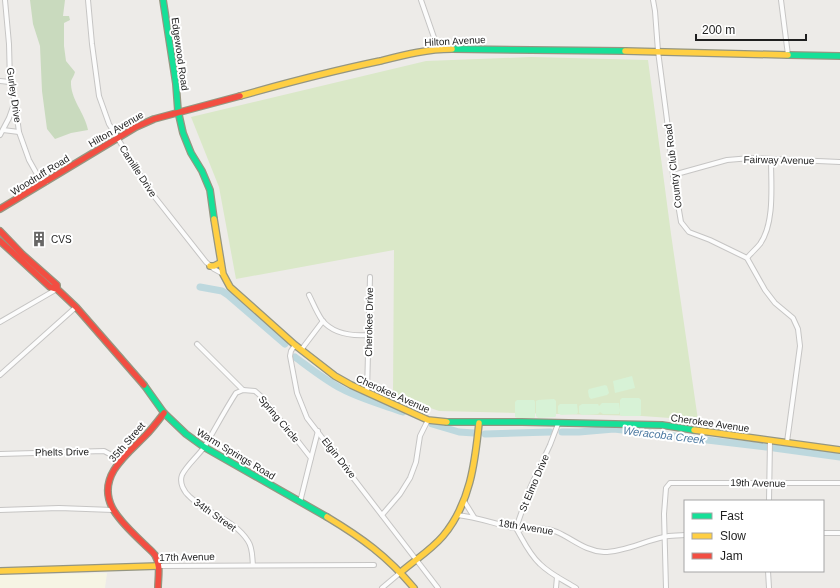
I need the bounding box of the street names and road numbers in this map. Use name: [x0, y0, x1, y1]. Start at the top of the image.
street label: Edgewood Road: [169, 17, 191, 91]
street label: Hilton Avenue: [424, 34, 486, 48]
street label: Gurley Drive: [5, 67, 23, 124]
street label: Hilton Avenue: [87, 109, 146, 149]
street label: Country Club Road: [662, 123, 684, 209]
street label: Camille Drive: [117, 143, 159, 199]
street label: Woodruff Road: [9, 153, 71, 197]
street label: Fairway Avenue: [743, 154, 815, 166]
street label: Cherokee Drive: [363, 287, 375, 357]
street label: Cherokee Avenue: [355, 373, 432, 415]
street label: Spring Circle: [256, 394, 302, 445]
street label: Cherokee Avenue: [670, 412, 750, 434]
street label: 35th Street: [107, 420, 147, 464]
street label: Warm Springs Road: [195, 426, 277, 482]
street label: Elgin Drive: [320, 436, 358, 481]
street label: Phelts Drive: [35, 446, 89, 458]
street label: St Elmo Drive: [517, 452, 551, 513]
street label: 19th Avenue: [730, 477, 786, 489]
street label: 34th Street: [192, 496, 238, 534]
street label: 18th Avenue: [498, 517, 555, 537]
street label: 17th Avenue: [159, 551, 215, 563]

